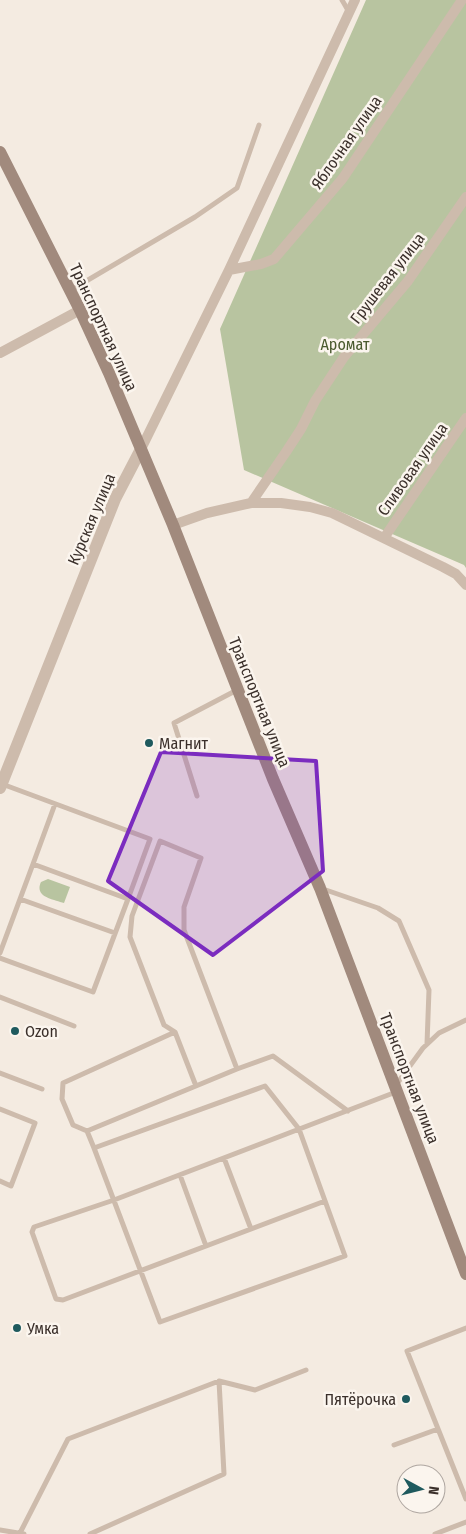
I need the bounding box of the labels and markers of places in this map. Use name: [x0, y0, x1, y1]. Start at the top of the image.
place label: Магнит: [159, 734, 209, 753]
marker: Магнит: [143, 737, 155, 749]
place label: Ozon: [25, 1022, 58, 1041]
marker: Ozon: [9, 1025, 21, 1037]
place label: Умка: [26, 1319, 59, 1338]
marker: Умка: [11, 1322, 23, 1334]
place label: Пятёрочка: [324, 1390, 396, 1409]
marker: Пятёрочка: [400, 1393, 412, 1405]

